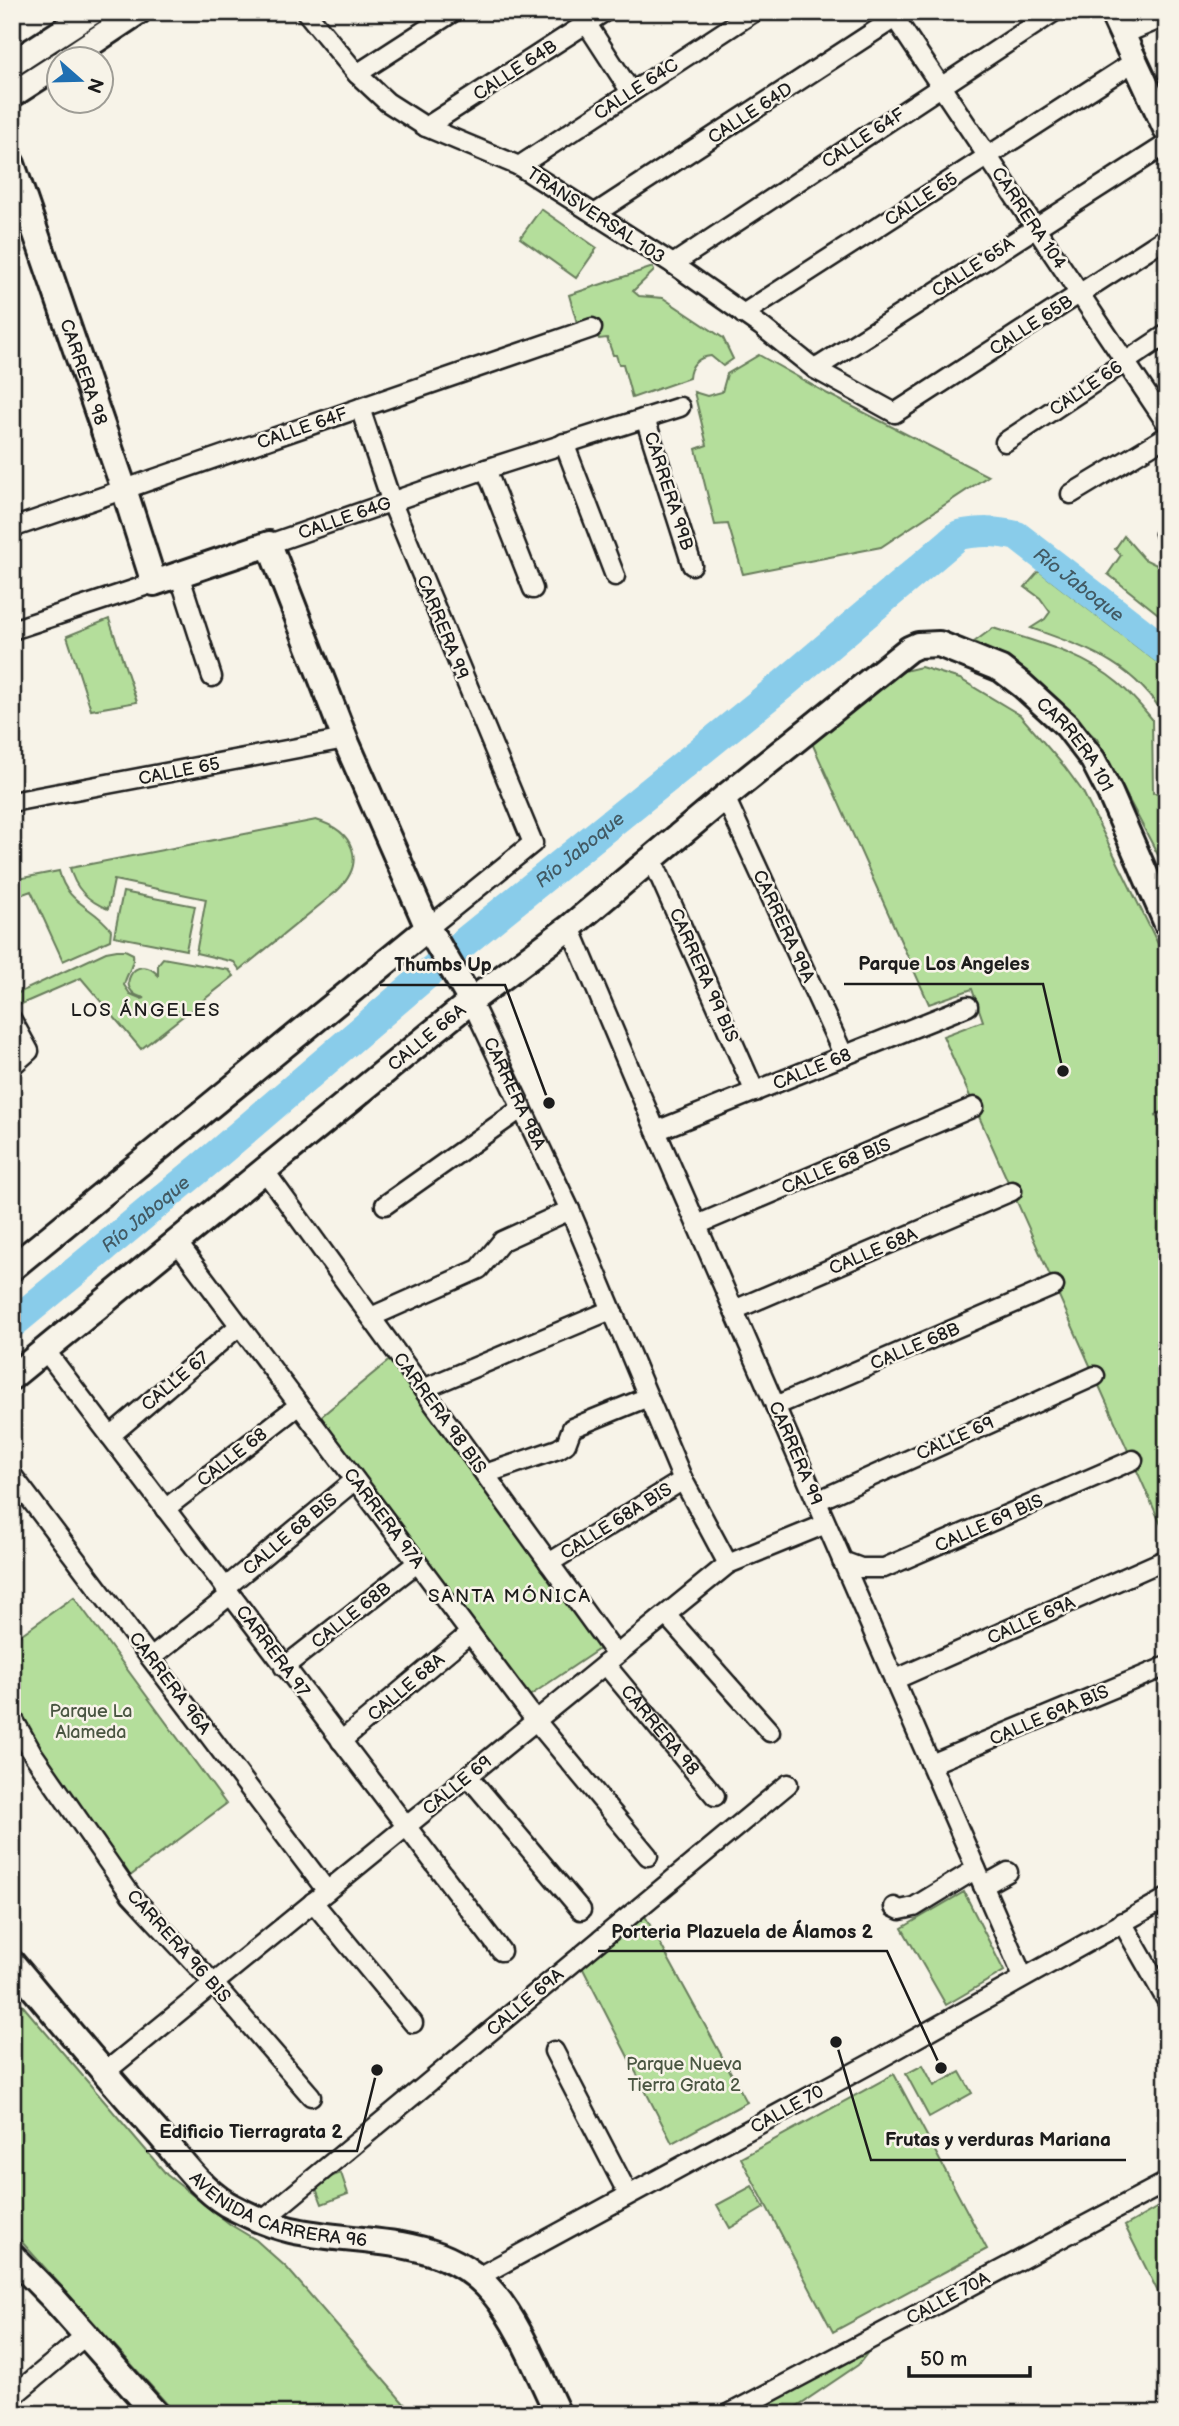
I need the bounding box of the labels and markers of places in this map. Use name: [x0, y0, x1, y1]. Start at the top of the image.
callout: Parque Los Angeles: [844, 944, 1043, 984]
callout: Thumbs Up: [380, 945, 505, 985]
callout: Porteria Plazuela de Álamos 2: [598, 1911, 887, 1951]
callout: Edificio Tierragrata 2: [146, 2111, 357, 2151]
callout: Frutas y verduras Mariana: [871, 2120, 1126, 2160]

